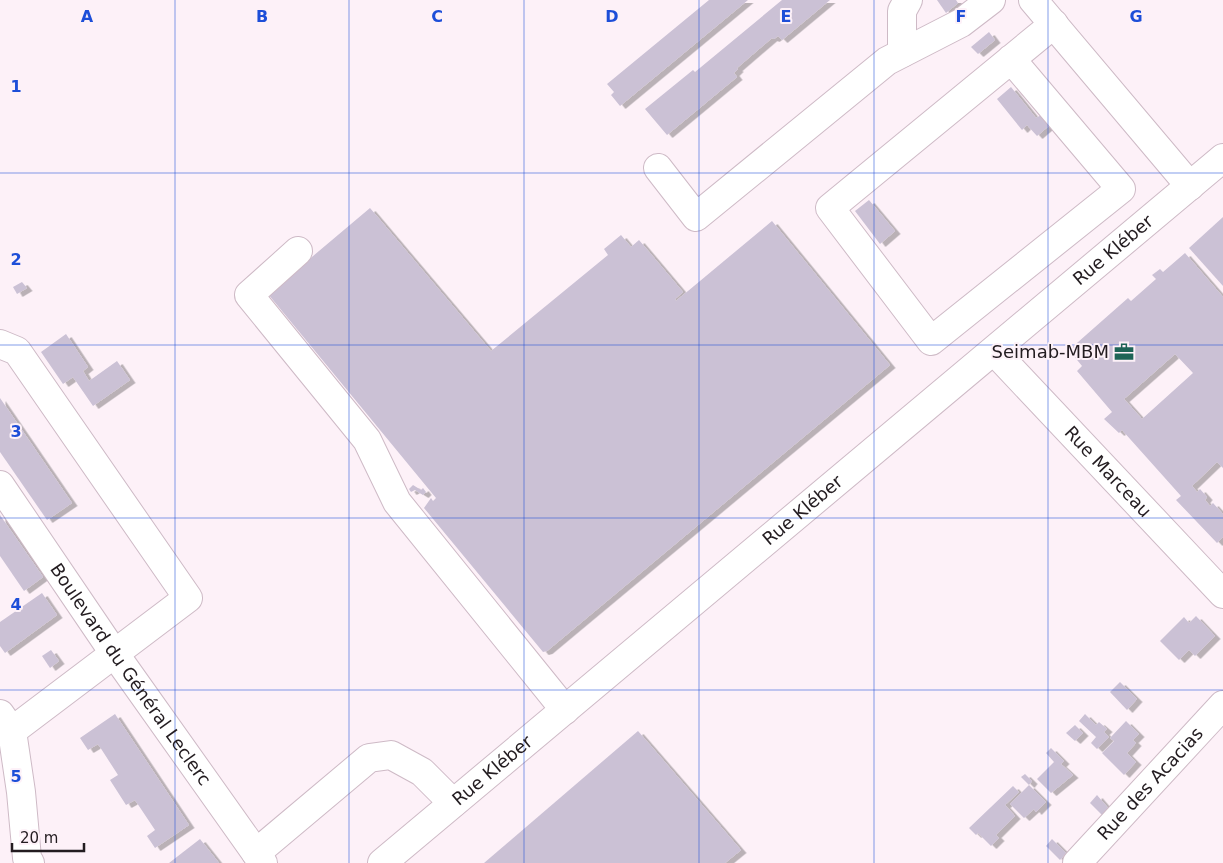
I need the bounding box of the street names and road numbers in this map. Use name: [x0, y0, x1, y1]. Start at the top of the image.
street label: Rue Kléber: [1069, 210, 1157, 289]
street label: Rue Marceau: [1060, 422, 1156, 521]
street label: Rue Kléber: [758, 470, 847, 549]
street label: Boulevard du Général Leclerc: [46, 559, 216, 789]
street label: Rue des Acacias: [1093, 723, 1207, 844]
street label: Rue Kléber: [448, 730, 537, 810]

